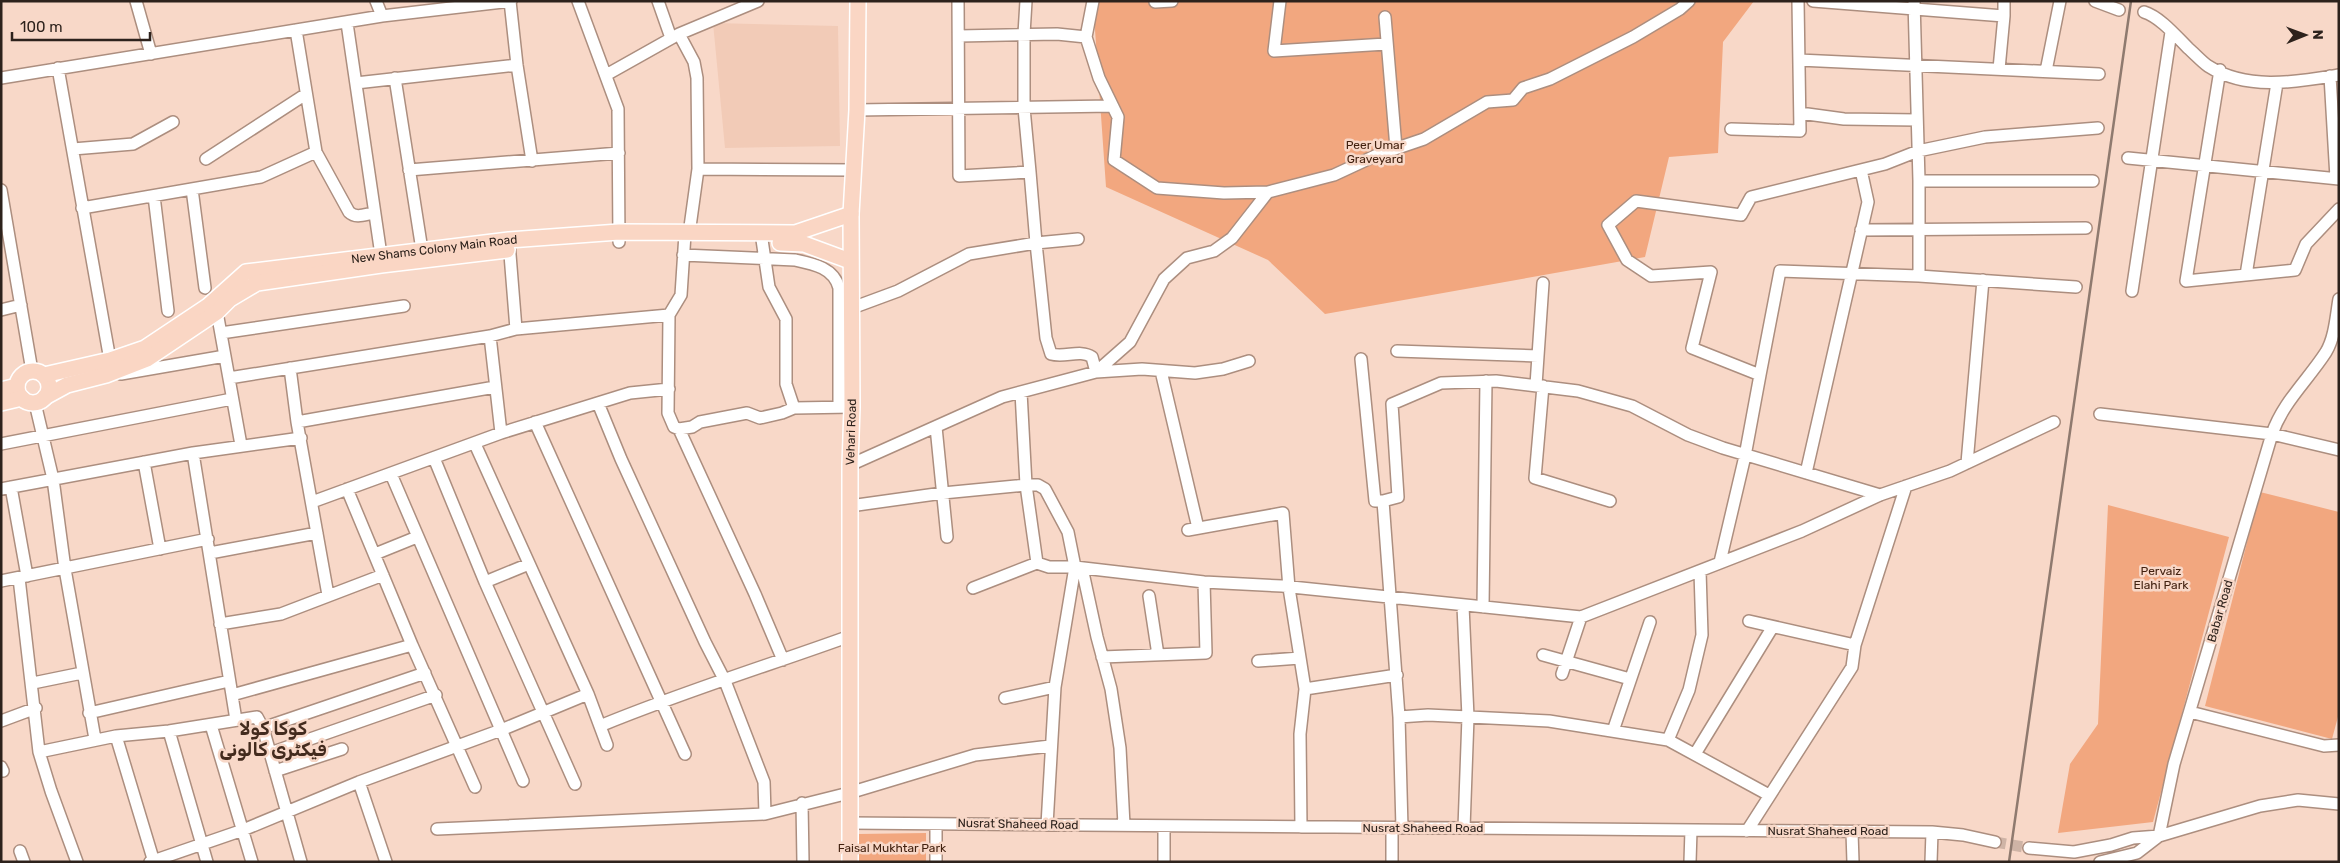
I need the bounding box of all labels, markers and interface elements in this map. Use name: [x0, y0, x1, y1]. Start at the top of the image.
scale bar: [12, 10, 150, 42]
north arrow: [2280, 10, 2330, 60]
text: 100 m: [20, 18, 62, 36]
text: N: [2309, 30, 2326, 40]
park label: Peer Umar Graveyard: [1346, 138, 1405, 166]
street label: New Shams Colony Main Road: [350, 232, 518, 266]
street label: Vehari Road: [843, 399, 859, 466]
park label: Pervaiz Elahi Park: [2134, 564, 2189, 592]
street label: Babar Road: [2204, 578, 2236, 644]
district label: کوکا کولا فیکٹری کالونی: [219, 718, 327, 761]
street label: Nusrat Shaheed Road: [957, 816, 1079, 832]
street label: Nusrat Shaheed Road: [1362, 821, 1484, 835]
street label: Nusrat Shaheed Road: [1767, 824, 1889, 838]
park label: Faisal Mukhtar Park: [838, 841, 947, 855]

